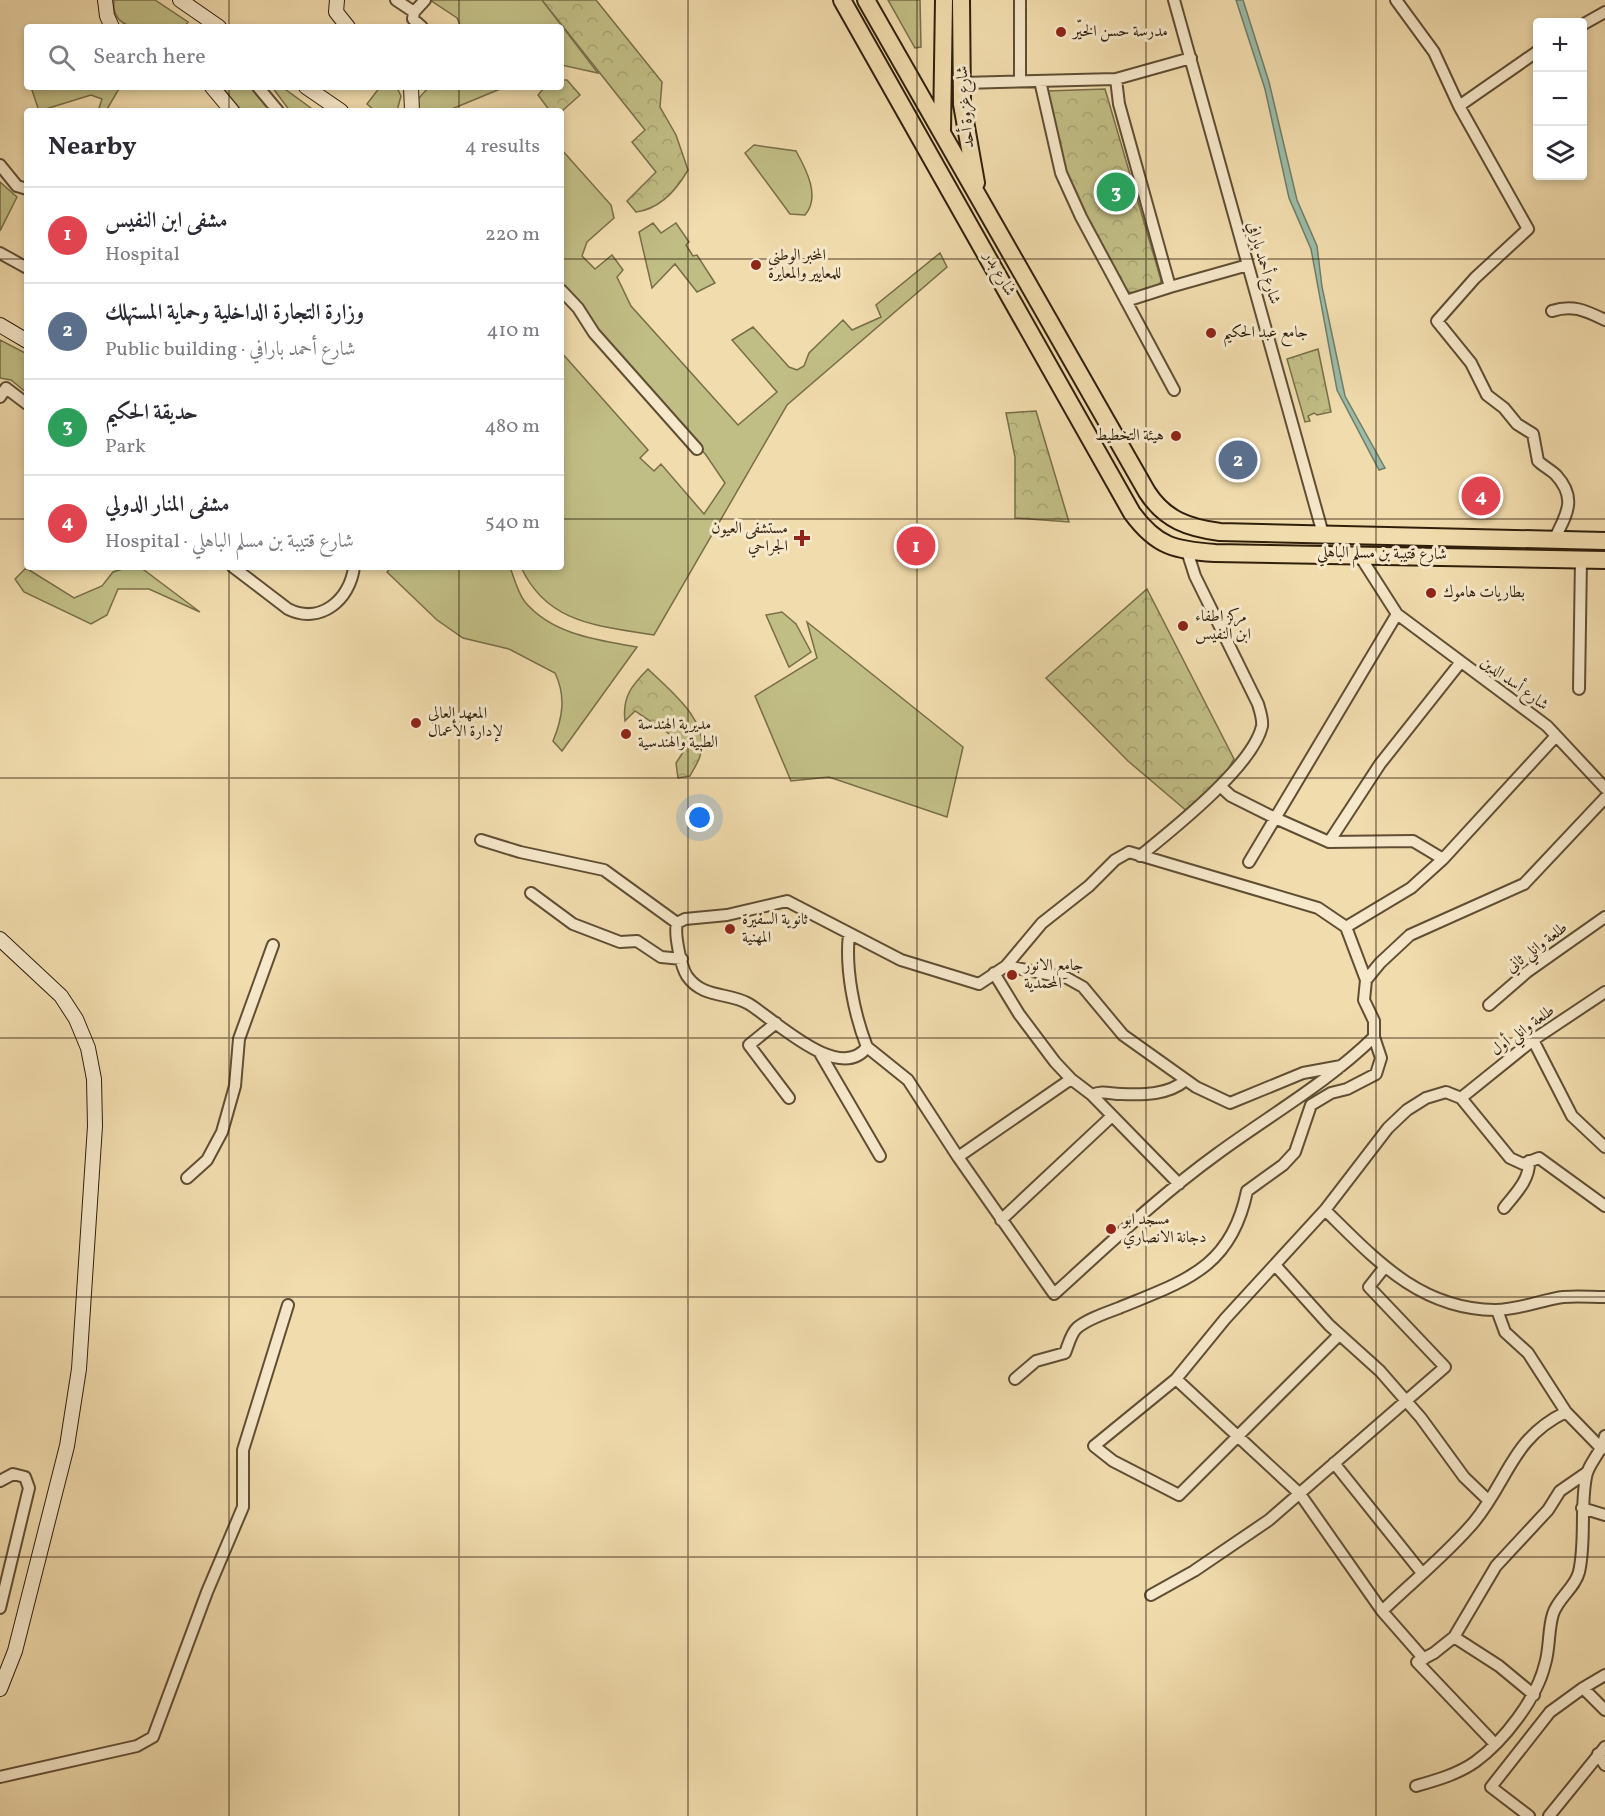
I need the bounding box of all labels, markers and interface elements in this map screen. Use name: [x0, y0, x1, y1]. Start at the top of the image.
map controls: [1533, 18, 1587, 180]
button: +: [1533, 18, 1587, 72]
place label: مدرسة حسن الخيّر: [1071, 19, 1168, 43]
search box: [24, 24, 564, 90]
marker: مدرسة حسن الخيّر: [1054, 25, 1068, 39]
icon: search: [45, 41, 78, 74]
text: Search here: [93, 42, 206, 73]
street label: شارع غزوة أحد: [949, 65, 982, 149]
button: −: [1533, 72, 1587, 126]
button: layers: [1533, 126, 1587, 180]
text: Nearby: [48, 129, 137, 165]
text: 4 results: [465, 133, 540, 161]
pin: 3: [1096, 170, 1136, 214]
text: مشفى ابن النفيس: [105, 206, 227, 237]
street label: شارع أحمد بارافي: [1240, 219, 1287, 307]
text: 1: [63, 221, 72, 249]
text: 220 m: [485, 221, 540, 249]
text: Hospital: [105, 241, 180, 269]
place label: المخبر الوطني للمعايير والمعايرة: [768, 245, 841, 285]
street label: شارع بدر: [976, 246, 1020, 301]
marker: المخبر الوطني للمعايير والمعايرة: [749, 258, 763, 272]
text: وزارة التجارة الداخلية وحماية المستهلك: [105, 298, 364, 329]
text: 2: [62, 317, 73, 345]
text: 410 m: [487, 317, 540, 345]
place label: جامع عبد الحكيم: [1223, 322, 1308, 348]
marker: جامع عبد الحكيم: [1204, 326, 1218, 340]
text: Public building · شارع أحمد بارافي: [105, 336, 356, 364]
text: حديقة الحكيم: [105, 398, 198, 429]
text: 3: [62, 413, 73, 441]
text: 480 m: [485, 413, 540, 441]
place label: هيئة التخطيط: [1095, 425, 1164, 447]
marker: هيئة التخطيط: [1169, 429, 1183, 443]
text: Park: [105, 433, 146, 461]
pin: 2: [1218, 438, 1258, 482]
pin: 4: [1462, 474, 1500, 518]
text: مشفى المنار الدولي: [105, 490, 230, 521]
text: 4: [61, 509, 74, 537]
text: 540 m: [485, 509, 540, 537]
place label: مستشفى العيون الجراحي: [711, 518, 788, 558]
pin: 1: [896, 524, 936, 568]
text: Hospital · شارع قتيبة بن مسلم الباهلي: [105, 528, 354, 556]
marker: مستشفى العيون الجراحي: [793, 529, 811, 547]
street label: شارع قتيبة بن مسلم الباهلي: [1317, 542, 1447, 570]
place label: بطاريات هاموك: [1443, 582, 1525, 604]
marker: بطاريات هاموك: [1424, 586, 1438, 600]
place label: مركز اطفاء ابن النفيس: [1195, 606, 1251, 646]
marker: مركز اطفاء ابن النفيس: [1176, 619, 1190, 633]
street label: شارع أسد الدين: [1475, 650, 1554, 717]
place label: المعهد العالي لإدارة الأعمال: [428, 703, 503, 743]
place label: مديرية الهندسة الطبية والهندسية: [638, 714, 718, 754]
marker: المعهد العالي لإدارة الأعمال: [409, 716, 423, 730]
marker: مديرية الهندسة الطبية والهندسية: [619, 727, 633, 741]
your location: [685, 803, 714, 832]
place label: ثانوية السفيرة المهنية: [742, 909, 809, 949]
street label: طلعة وانلي ثاني: [1501, 917, 1574, 981]
marker: ثانوية السفيرة المهنية: [723, 922, 737, 936]
place label: جامع الانور المحمدية: [1022, 955, 1083, 995]
marker: جامع الانور المحمدية: [1005, 968, 1019, 982]
street label: طلعة وانلي أول: [1485, 999, 1561, 1064]
place label: مسجد ابو دجانة الانصاري: [1121, 1209, 1206, 1249]
marker: مسجد ابو دجانة الانصاري: [1104, 1222, 1118, 1236]

